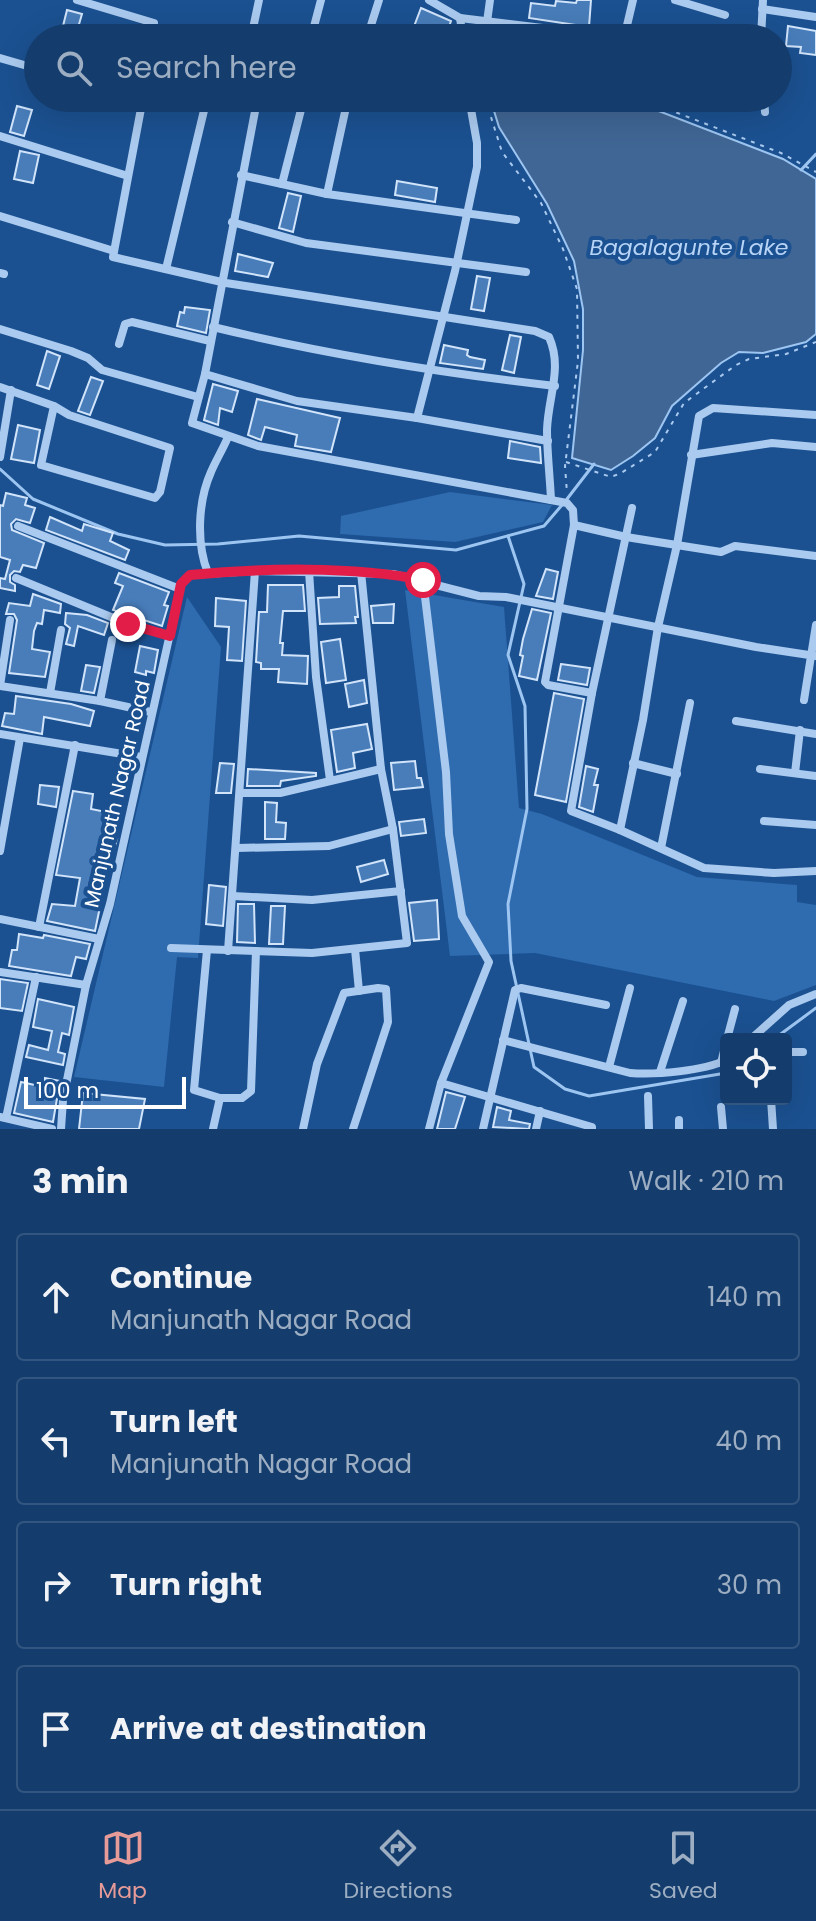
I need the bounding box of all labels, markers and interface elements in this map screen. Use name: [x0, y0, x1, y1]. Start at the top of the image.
search box: [24, 24, 792, 112]
icon: search: [52, 46, 96, 90]
text: Search here: [116, 46, 297, 89]
water label: Bagalagunte Lake: [590, 232, 788, 263]
route start: [405, 562, 441, 598]
route end: [110, 606, 146, 642]
street label: Manjunath Nagar Road: [77, 678, 157, 910]
map controls: [720, 1033, 792, 1105]
button: locate: [720, 1033, 792, 1105]
scale bar: [24, 1073, 186, 1109]
text: 100 m: [36, 1075, 99, 1106]
text: 3 min: [32, 1157, 129, 1205]
text: Walk · 210 m: [629, 1163, 784, 1199]
text: Continue: [110, 1256, 252, 1299]
icon: ahead: [34, 1275, 78, 1319]
text: 140 m: [707, 1279, 782, 1315]
text: Manjunath Nagar Road: [110, 1302, 412, 1338]
text: Turn left: [110, 1400, 238, 1443]
icon: left: [34, 1419, 78, 1463]
text: 40 m: [716, 1423, 782, 1459]
text: Manjunath Nagar Road: [110, 1446, 412, 1482]
icon: right: [34, 1563, 78, 1607]
text: Turn right: [110, 1563, 262, 1606]
text: 30 m: [717, 1567, 782, 1603]
icon: arrive: [34, 1707, 78, 1751]
text: Arrive at destination: [110, 1707, 427, 1750]
tab: Map: [98, 1826, 147, 1907]
tab: Directions: [343, 1826, 453, 1907]
tab: Saved: [649, 1826, 718, 1907]

